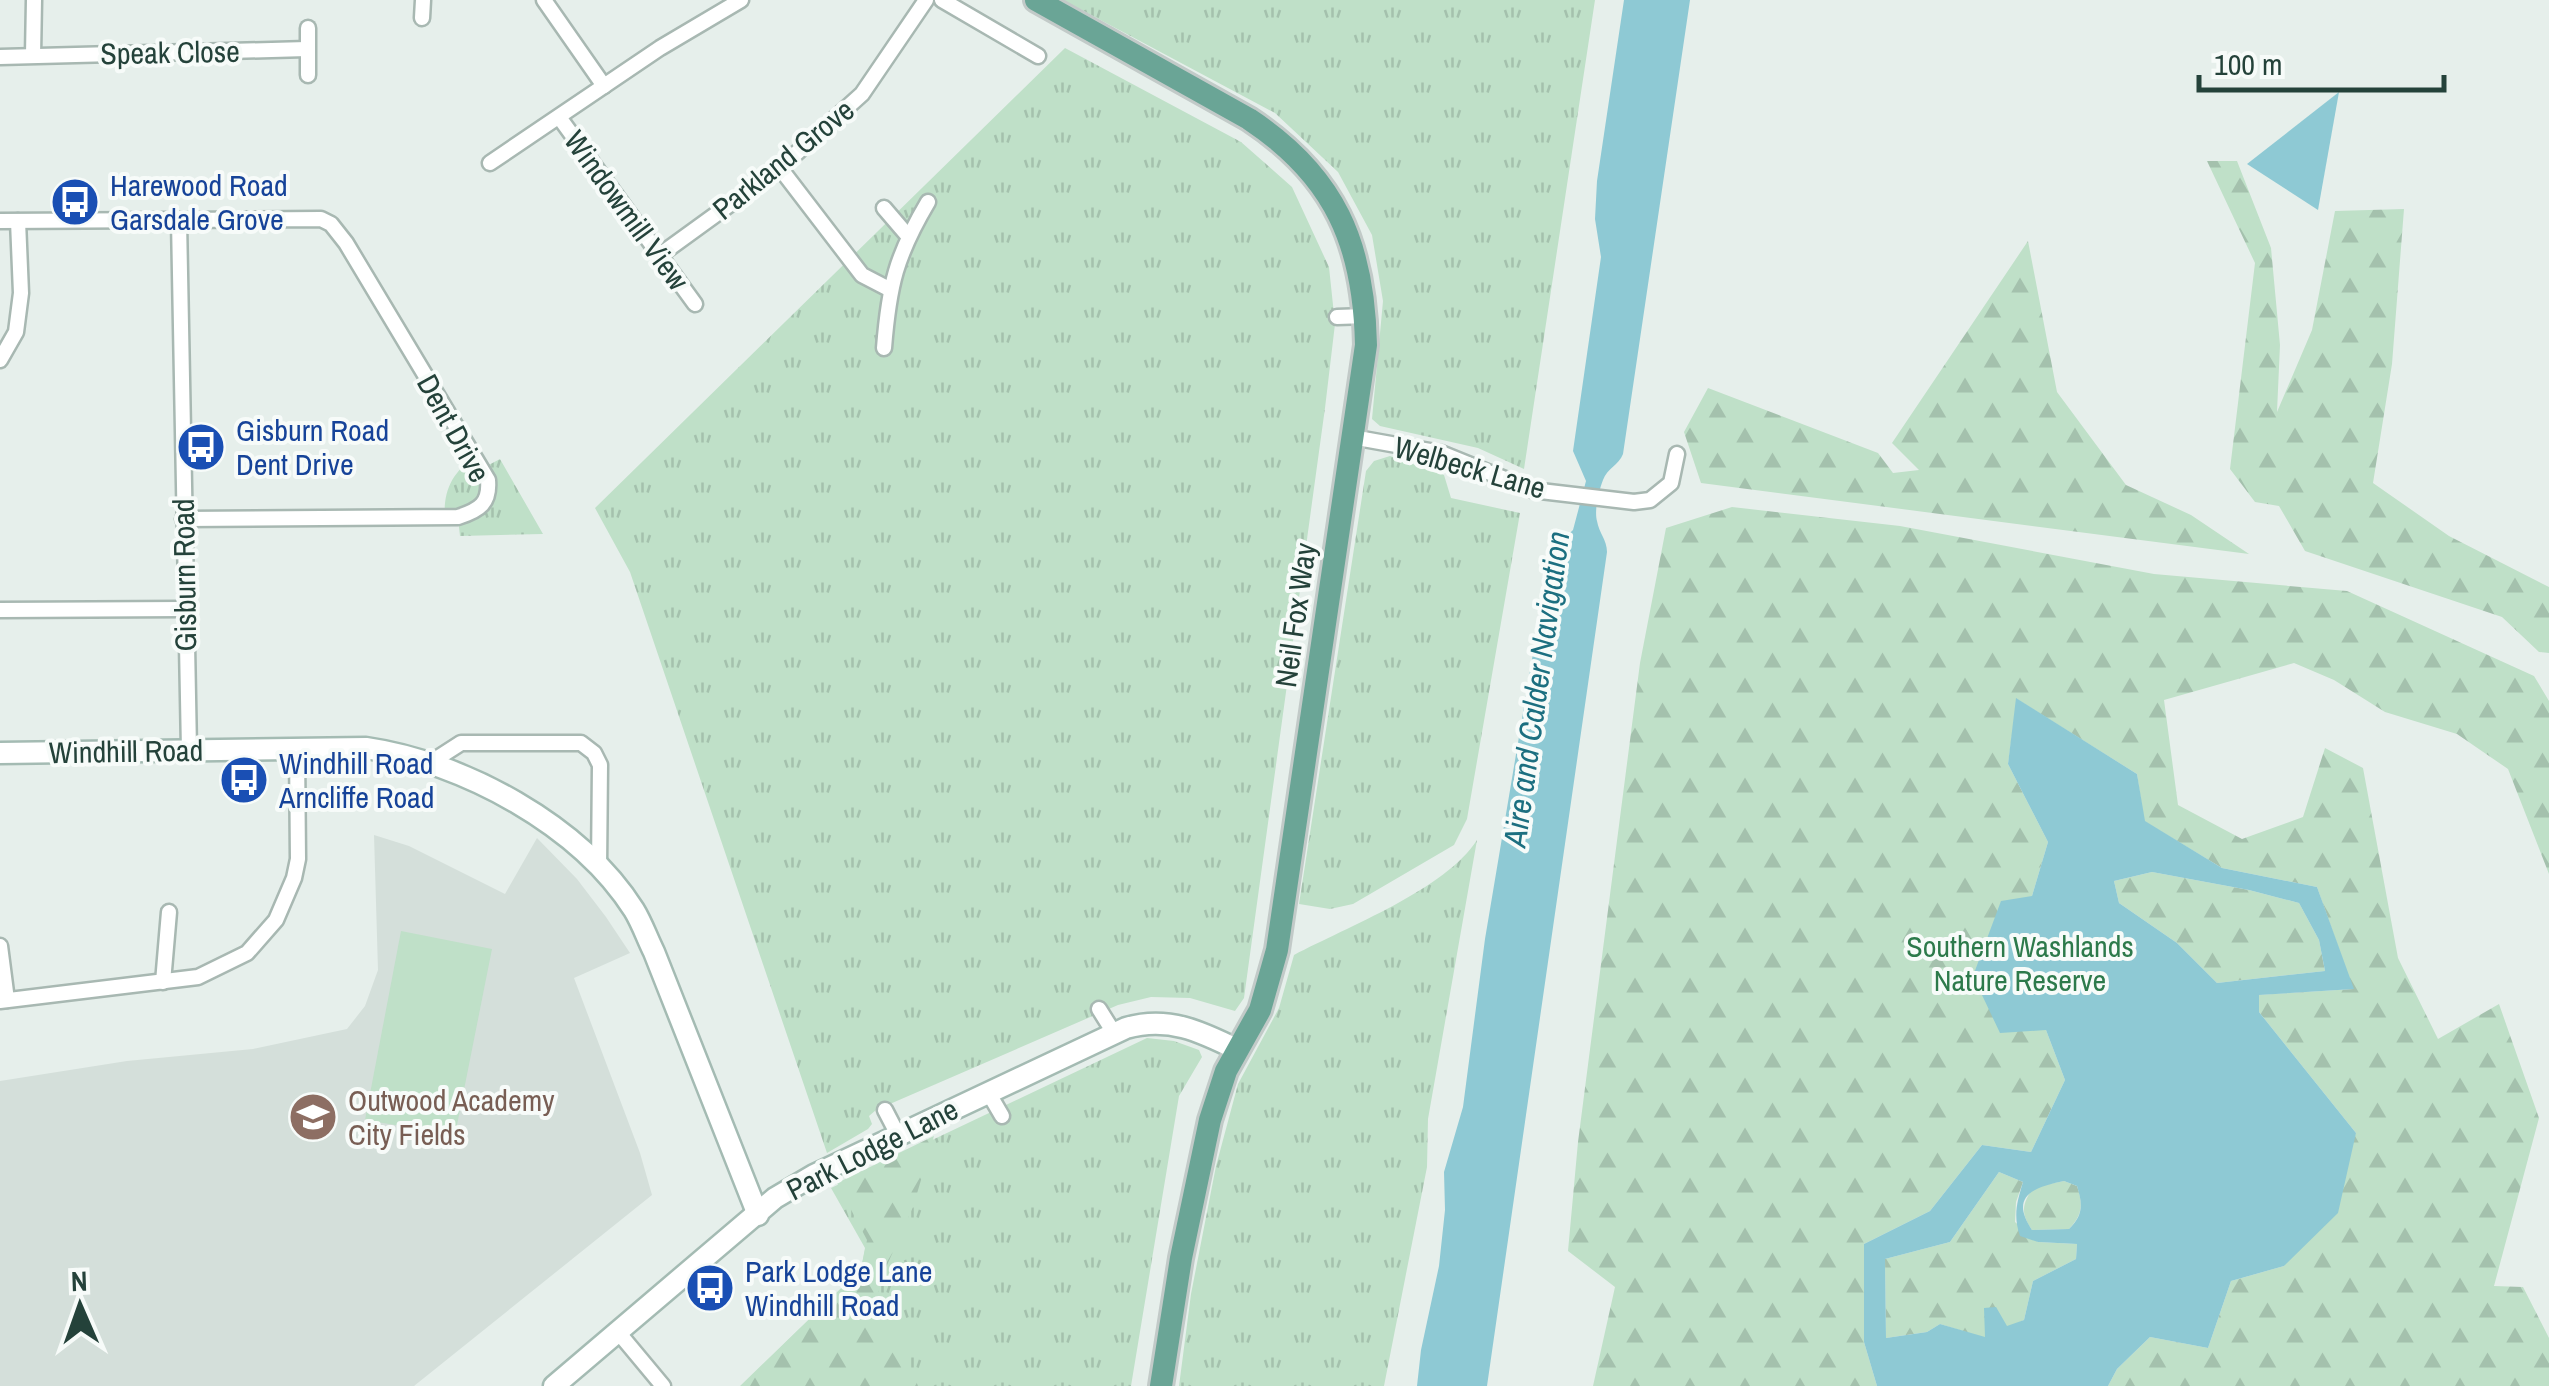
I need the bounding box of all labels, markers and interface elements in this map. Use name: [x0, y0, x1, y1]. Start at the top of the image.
scale bar: [2199, 30, 2444, 92]
street label: Speak Close: [100, 31, 240, 73]
text: 100 m: [2214, 44, 2282, 84]
street label: Parkland Grove: [704, 90, 862, 228]
street label: Windowmill View: [555, 122, 699, 298]
place label: Harewood Road Garsdale Grove: [110, 165, 288, 239]
bus stop icon: Harewood Road Garsdale Grove: [49, 176, 101, 228]
street label: Dent Drive: [408, 367, 500, 489]
place label: Gisburn Road Dent Drive: [236, 410, 389, 484]
bus stop icon: Gisburn Road Dent Drive: [175, 421, 227, 473]
street label: Welbeck Lane: [1390, 426, 1550, 508]
street label: Gisburn Road: [163, 498, 205, 652]
water label: Aire and Calder Navigation: [1492, 529, 1579, 851]
street label: Neil Fox Way: [1265, 539, 1325, 690]
street label: Windhill Road: [48, 730, 204, 772]
place label: Windhill Road Arncliffe Road: [278, 743, 434, 817]
bus stop icon: Windhill Road Arncliffe Road: [218, 754, 270, 806]
park label: Southern Washlands Nature Reserve: [1906, 926, 2134, 1000]
place label: Outwood Academy City Fields: [348, 1080, 555, 1154]
street label: Park Lodge Lane: [779, 1089, 965, 1209]
school or university icon: Outwood Academy City Fields: [287, 1091, 339, 1143]
place label: Park Lodge Lane Windhill Road: [745, 1251, 932, 1325]
north arrow: [30, 1256, 130, 1356]
text: N: [70, 1262, 88, 1300]
bus stop icon: Park Lodge Lane Windhill Road: [684, 1262, 736, 1314]

